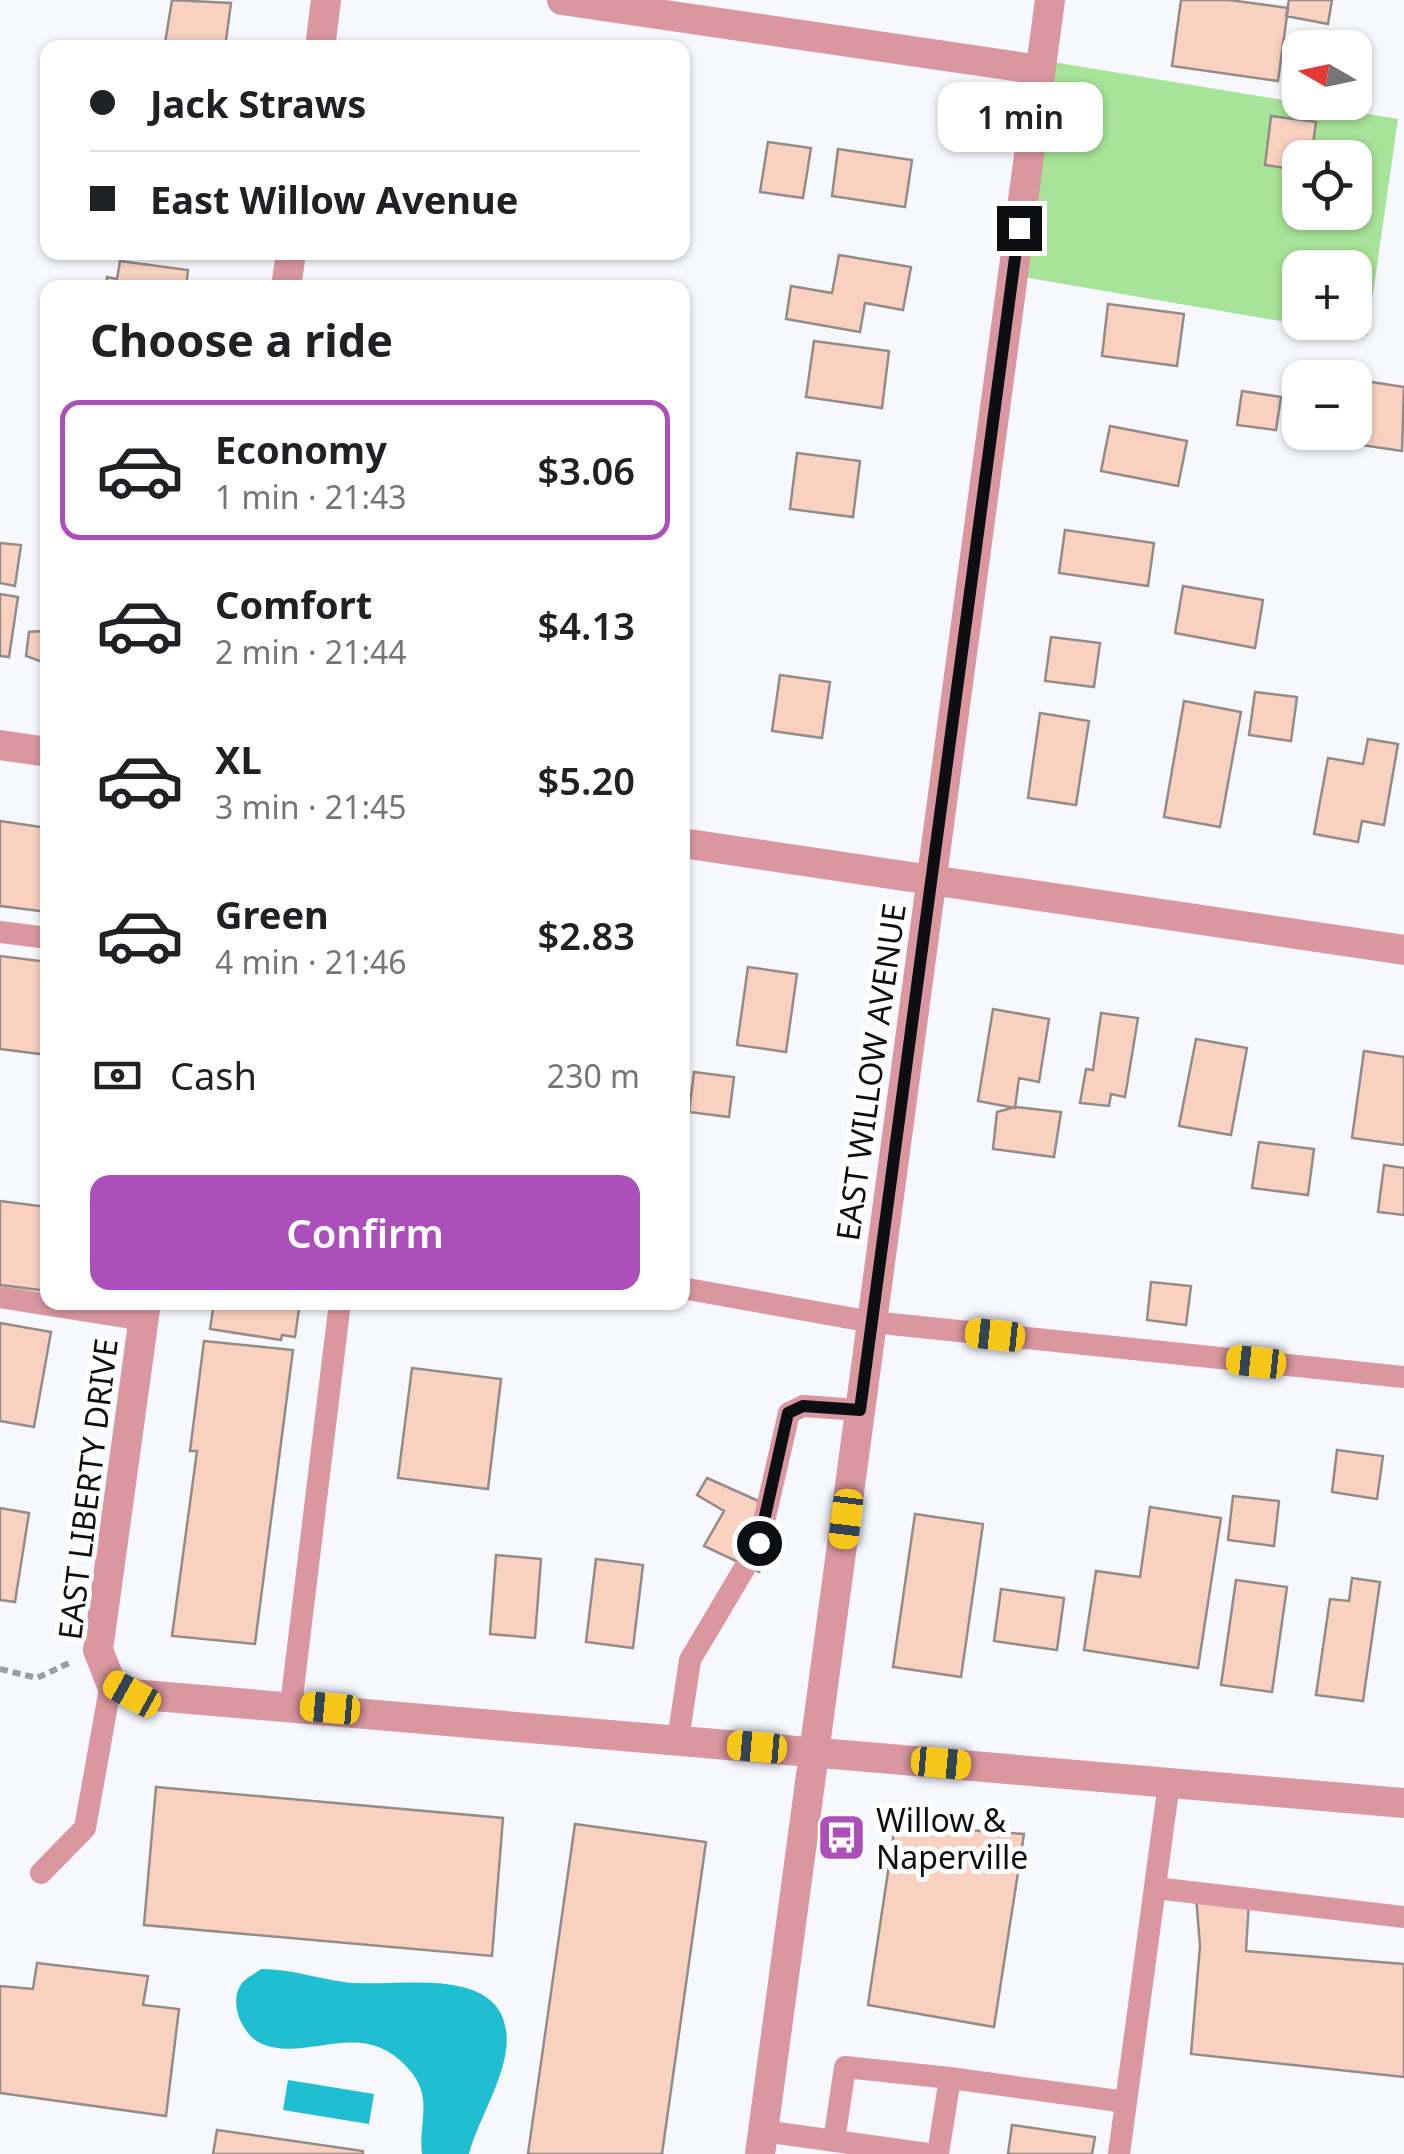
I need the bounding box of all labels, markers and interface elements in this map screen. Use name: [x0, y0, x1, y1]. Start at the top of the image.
north arrow: [1282, 30, 1372, 120]
map controls: [1282, 30, 1372, 450]
text: Jack Straws: [150, 77, 366, 129]
callout: 1 min: [936, 83, 1102, 153]
text: 1 min: [977, 95, 1064, 138]
button: locate: [1282, 140, 1372, 230]
text: East Willow Avenue: [150, 173, 518, 225]
route end: [997, 206, 1042, 251]
button: +: [1282, 250, 1372, 340]
text: Choose a ride: [90, 309, 393, 370]
button: −: [1282, 360, 1372, 450]
text: Economy: [215, 423, 387, 475]
icon: car: [95, 425, 185, 515]
text: $3.06: [538, 444, 635, 496]
text: 1 min · 21:43: [215, 475, 407, 518]
text: Comfort: [215, 578, 372, 630]
icon: car: [95, 580, 185, 670]
text: $4.13: [538, 599, 635, 651]
text: 2 min · 21:44: [215, 630, 407, 673]
text: XL: [215, 733, 262, 785]
icon: car: [95, 735, 185, 825]
text: $5.20: [538, 754, 635, 806]
text: 3 min · 21:45: [215, 785, 407, 828]
text: Green: [215, 888, 329, 940]
icon: car: [95, 890, 185, 980]
street label: EAST WILLOW AVENUE: [825, 901, 915, 1243]
text: $2.83: [538, 909, 635, 961]
text: 4 min · 21:46: [215, 940, 407, 983]
icon: cash: [90, 1048, 145, 1103]
text: Cash: [170, 1049, 257, 1101]
text: 230 m: [547, 1054, 640, 1097]
button: Confirm: [90, 1175, 640, 1290]
car: [964, 1317, 1026, 1353]
street label: EAST LIBERTY DRIVE: [47, 1336, 127, 1642]
car: [1225, 1344, 1287, 1380]
car: [827, 1487, 865, 1551]
route start: [737, 1521, 782, 1566]
car: [98, 1666, 166, 1722]
car: [299, 1690, 361, 1726]
car: [726, 1729, 788, 1765]
car: [910, 1745, 972, 1781]
place label: Willow & Naperville: [876, 1798, 1028, 1878]
bus stop icon: Willow & Naperville: [815, 1811, 867, 1863]

